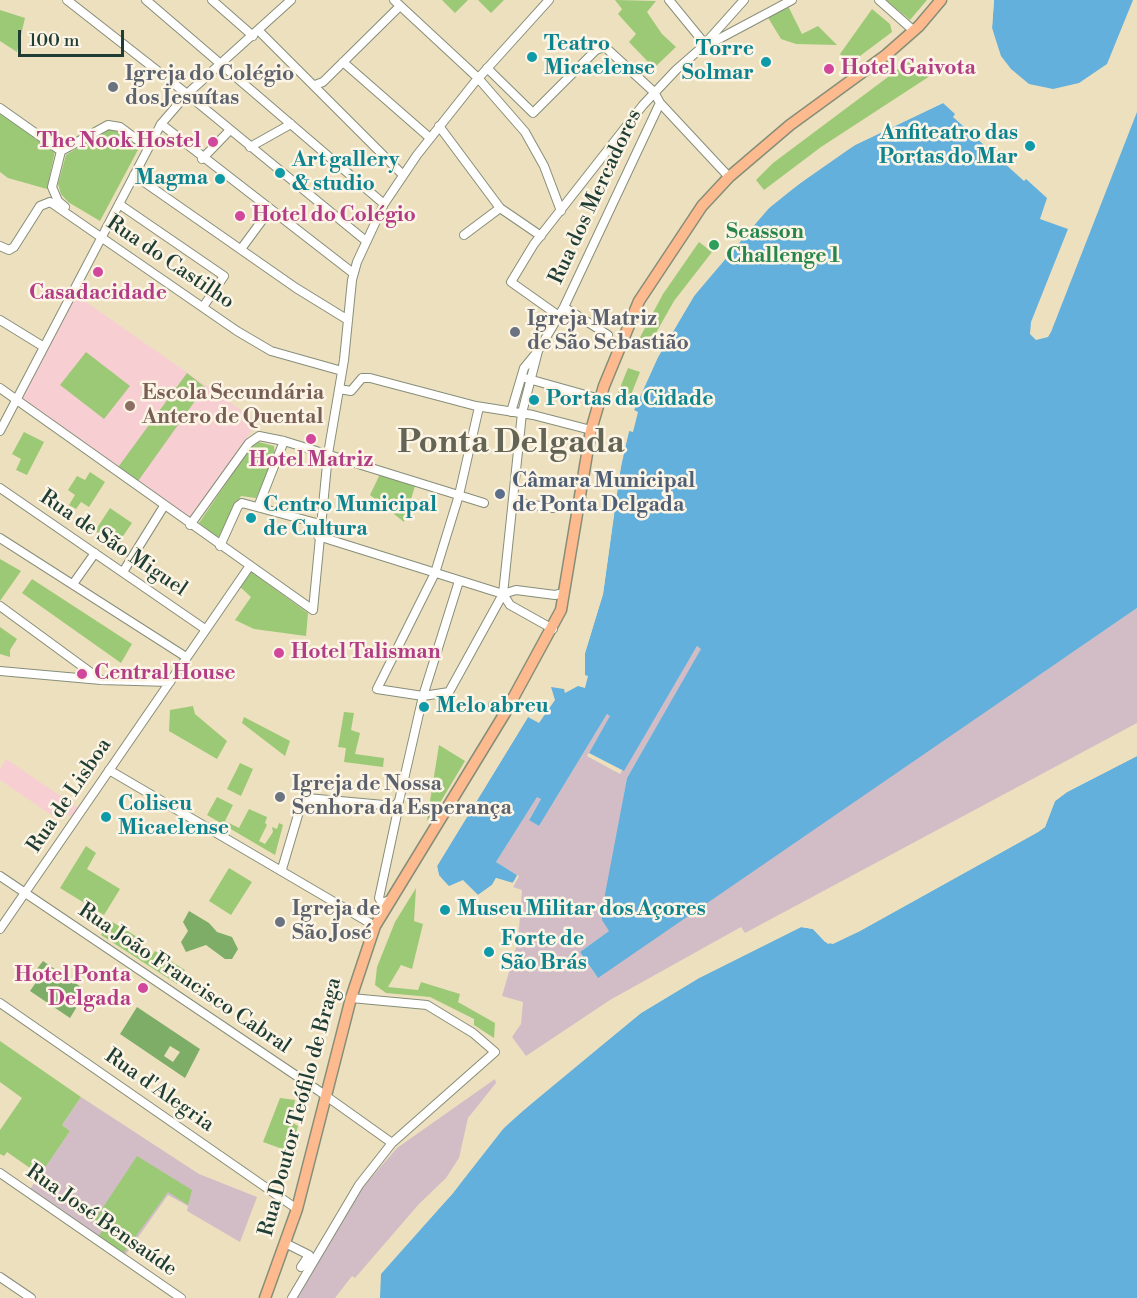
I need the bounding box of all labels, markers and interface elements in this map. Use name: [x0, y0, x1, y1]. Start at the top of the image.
scale bar: [21, 18, 128, 56]
text: 100 m: [29, 29, 80, 52]
place label: Teatro Micaelense: [544, 32, 655, 82]
place label: Torre Solmar: [682, 37, 754, 87]
marker: Teatro Micaelense: [525, 50, 539, 64]
marker: Torre Solmar: [759, 55, 773, 69]
place label: Hotel Gaivota: [841, 56, 976, 82]
place label: Igreja do Colégio dos Jesuítas: [125, 62, 294, 112]
marker: Hotel Gaivota: [822, 62, 836, 76]
marker: Igreja do Colégio dos Jesuítas: [106, 80, 120, 94]
street label: Rua dos Mercadores: [544, 105, 648, 289]
place label: Anfiteatro das Portas do Mar: [879, 121, 1018, 171]
place label: The Nook Hostel: [37, 129, 201, 155]
marker: The Nook Hostel: [206, 135, 220, 149]
marker: Anfiteatro das Portas do Mar: [1023, 139, 1037, 153]
place label: Art gallery & studio: [292, 148, 399, 198]
place label: Magma: [135, 166, 208, 192]
marker: Art gallery & studio: [273, 166, 287, 180]
marker: Magma: [213, 172, 227, 186]
place label: Hotel do Colégio: [252, 203, 416, 229]
marker: Hotel do Colégio: [233, 209, 247, 223]
street label: Rua do Castilho: [101, 211, 239, 315]
place label: Seasson Challenge 1: [726, 220, 840, 270]
marker: Seasson Challenge 1: [707, 238, 721, 252]
marker: Casadacidade: [91, 265, 105, 279]
place label: Casadacidade: [29, 281, 167, 307]
place label: Igreja Matriz de São Sebastião: [527, 307, 689, 357]
marker: Igreja Matriz de São Sebastião: [508, 325, 522, 339]
place label: Escola Secundária Antero de Quental: [142, 381, 324, 431]
place label: Portas da Cidade: [546, 387, 713, 413]
marker: Portas da Cidade: [527, 393, 541, 407]
marker: Escola Secundária Antero de Quental: [123, 399, 137, 413]
district label: Ponta Delgada: [397, 424, 625, 464]
marker: Hotel Matriz: [304, 432, 318, 446]
place label: Hotel Matriz: [249, 448, 373, 474]
place label: Câmara Municipal de Ponta Delgada: [512, 469, 695, 519]
street label: Rua de São Miguel: [35, 485, 191, 603]
marker: Câmara Municipal de Ponta Delgada: [493, 487, 507, 501]
place label: Centro Municipal de Cultura: [263, 493, 437, 543]
marker: Centro Municipal de Cultura: [244, 511, 258, 525]
place label: Hotel Talisman: [291, 640, 441, 666]
marker: Hotel Talisman: [272, 646, 286, 660]
place label: Central House: [94, 661, 235, 687]
marker: Central House: [75, 667, 89, 681]
place label: Melo abreu: [436, 694, 549, 720]
marker: Melo abreu: [417, 700, 431, 714]
street label: Rua de Lisboa: [22, 734, 118, 858]
place label: Igreja de Nossa Senhora da Esperança: [292, 772, 512, 822]
marker: Igreja de Nossa Senhora da Esperança: [273, 790, 287, 804]
place label: Coliseu Micaelense: [118, 792, 229, 842]
marker: Coliseu Micaelense: [99, 810, 113, 824]
place label: Igreja de São José: [292, 897, 381, 947]
place label: Museu Militar dos Açores: [457, 897, 706, 923]
street label: Rua João Francisco Cabral: [73, 898, 295, 1060]
marker: Museu Militar dos Açores: [438, 903, 452, 917]
marker: Igreja de São José: [273, 915, 287, 929]
place label: Forte de São Brás: [501, 927, 587, 977]
marker: Forte de São Brás: [482, 945, 496, 959]
place label: Hotel Ponta Delgada: [14, 963, 131, 1013]
street label: Rua Doutor Teófilo de Braga: [254, 975, 348, 1239]
marker: Hotel Ponta Delgada: [136, 981, 150, 995]
street label: Rua d'Alegria: [99, 1044, 219, 1138]
street label: Rua José Bensaúde: [21, 1159, 181, 1283]

